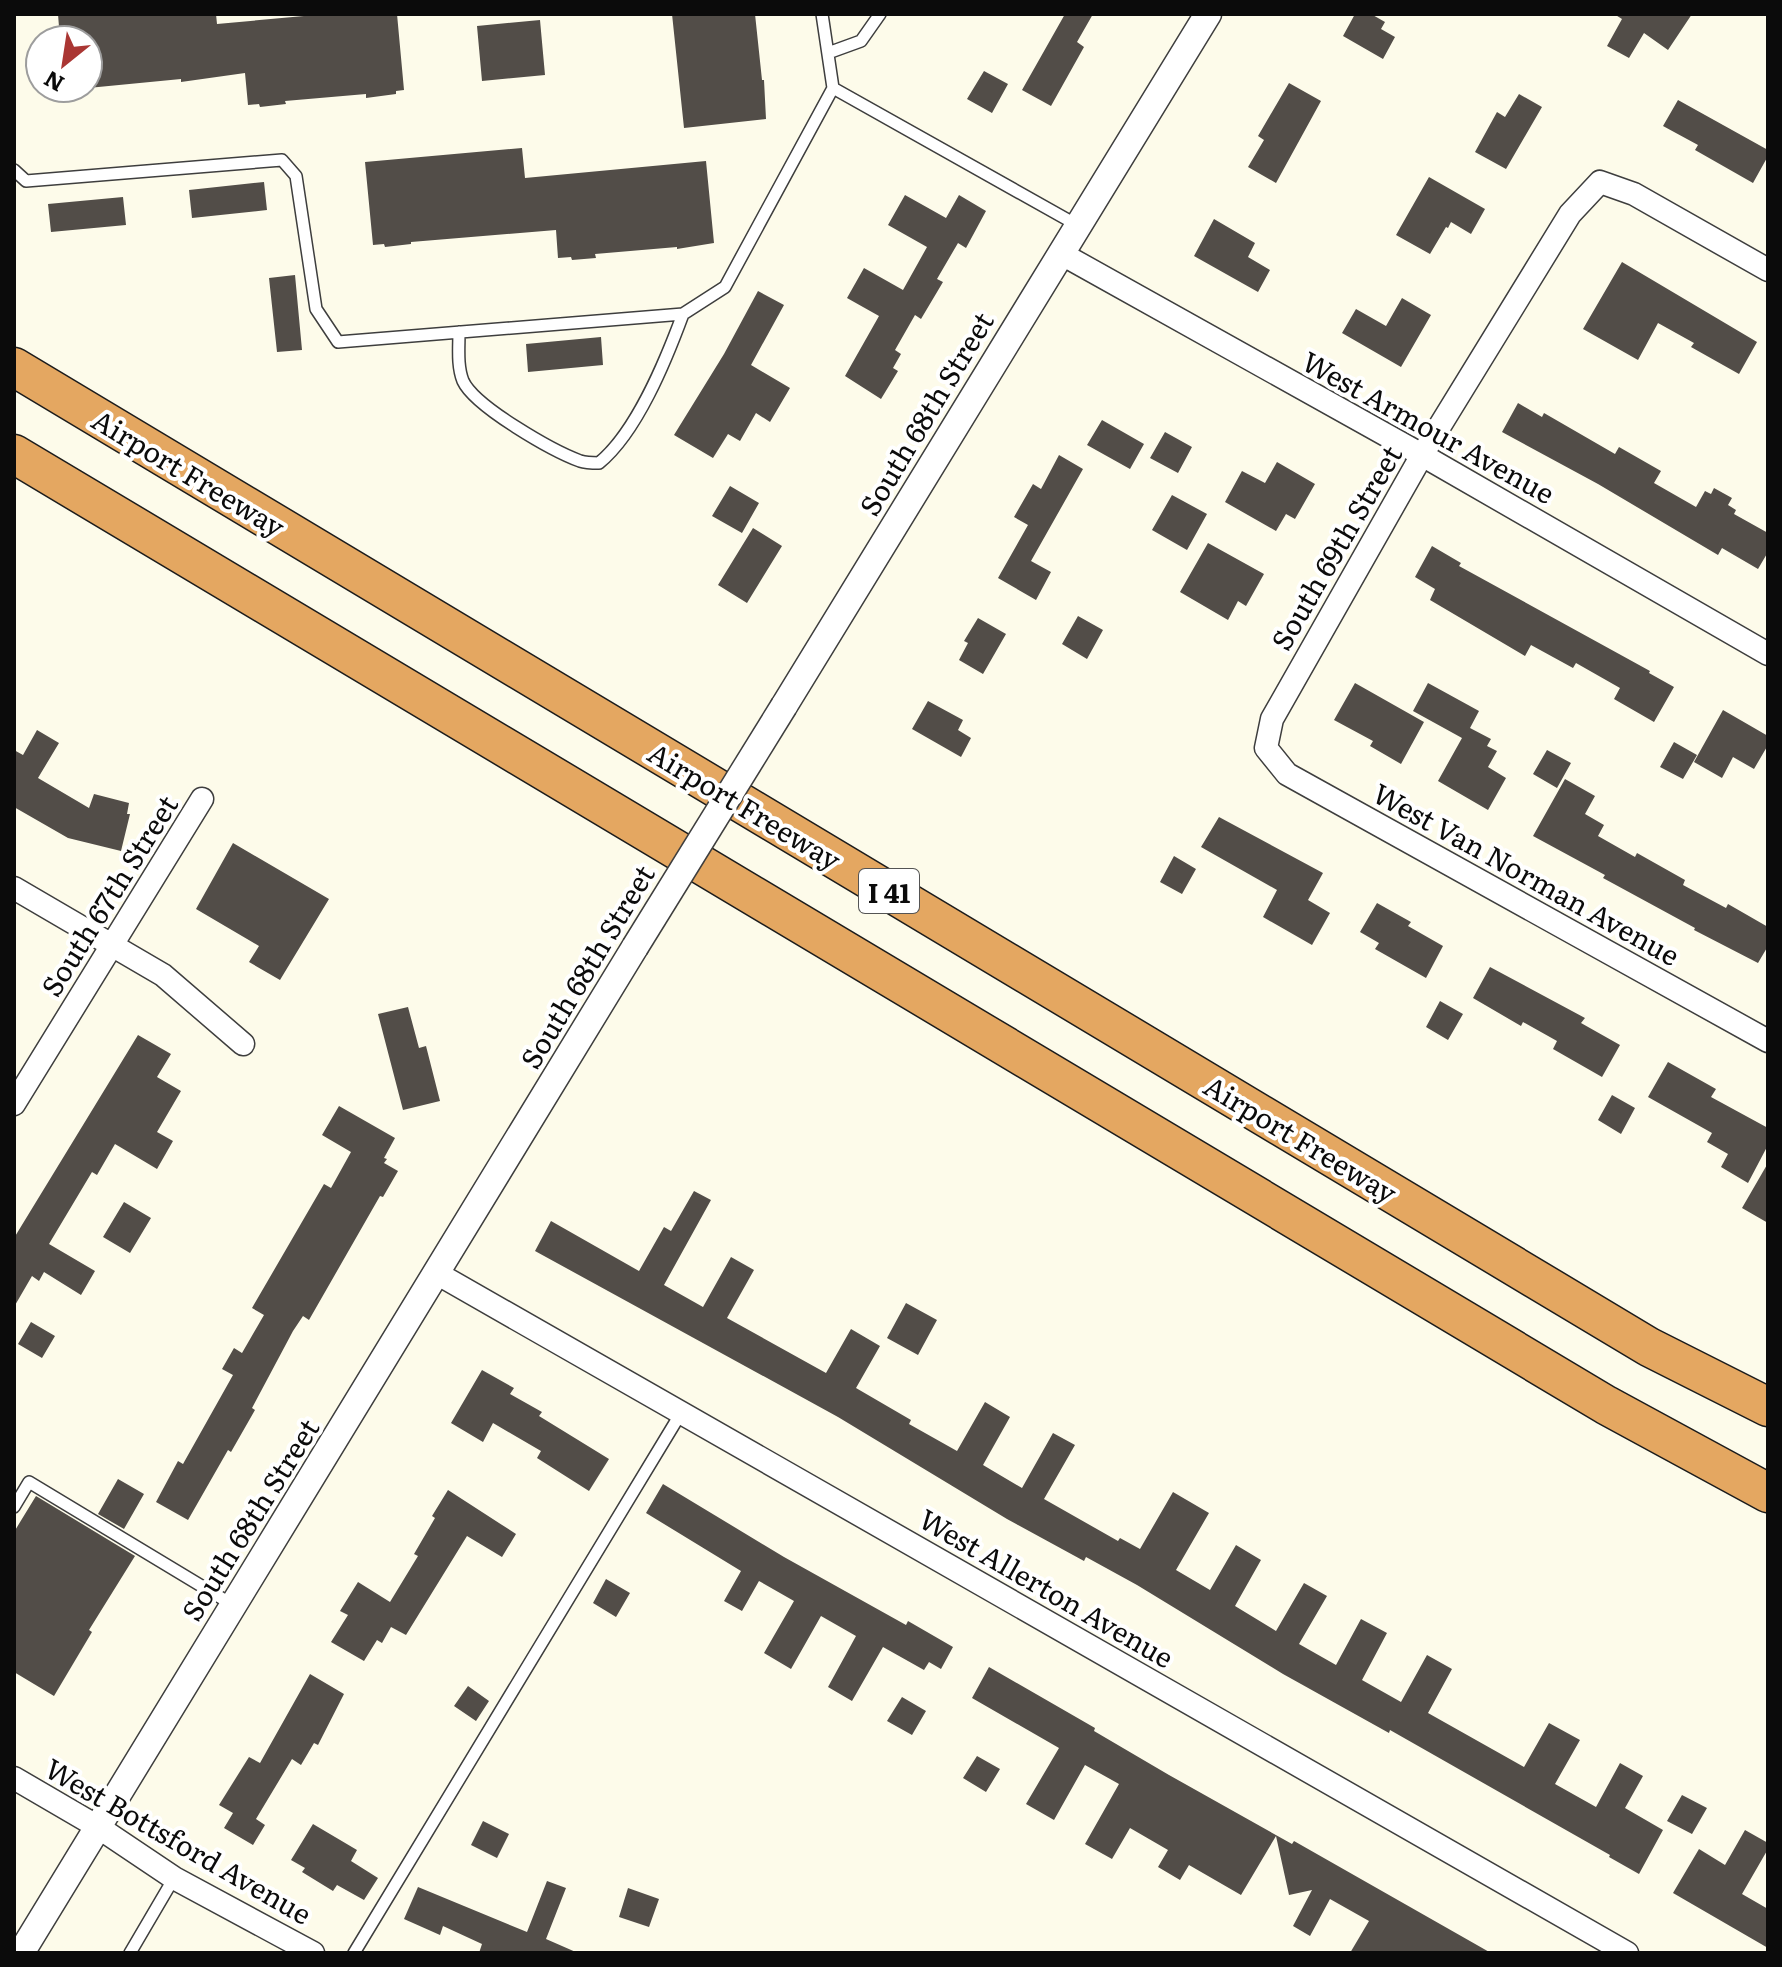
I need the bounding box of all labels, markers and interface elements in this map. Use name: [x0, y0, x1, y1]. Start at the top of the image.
north arrow: [24, 24, 104, 104]
text: N: [37, 64, 69, 102]
street label: South 68th Street: [847, 302, 1003, 523]
street label: West Armour Avenue: [1295, 339, 1563, 513]
street label: Airport Freeway: [84, 398, 294, 547]
street label: South 69th Street: [1259, 436, 1411, 657]
street label: Airport Freeway: [640, 731, 850, 880]
street label: West Van Norman Avenue: [1366, 771, 1688, 975]
street label: South 67th Street: [29, 786, 187, 1004]
street label: South 68th Street: [508, 855, 664, 1076]
road number: I 41: [859, 869, 919, 913]
street label: Airport Freeway: [1196, 1064, 1406, 1213]
street label: South 68th Street: [170, 1409, 328, 1628]
street label: West Allerton Avenue: [912, 1497, 1182, 1677]
street label: West Bottsford Avenue: [38, 1746, 320, 1934]

